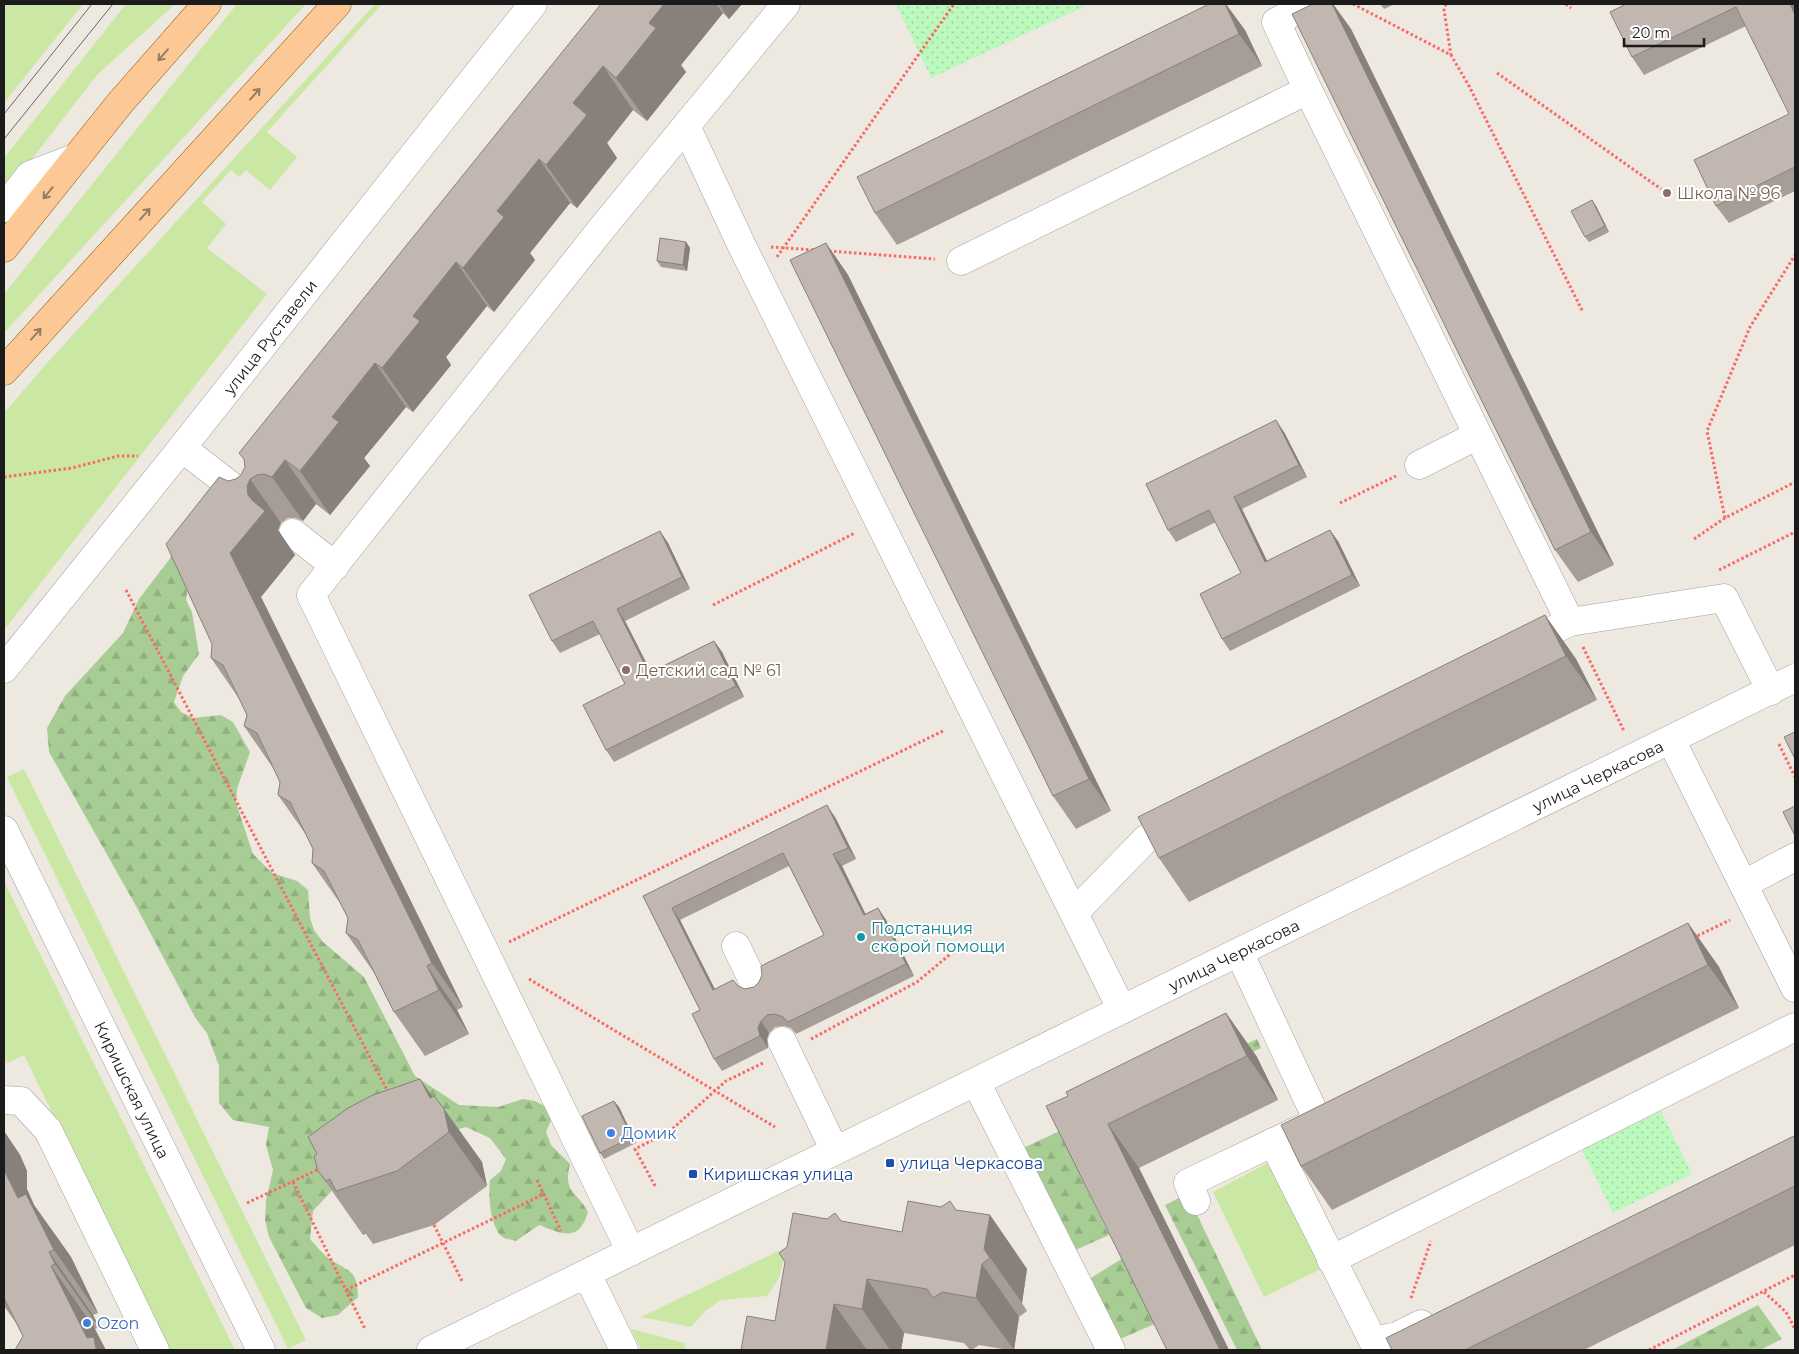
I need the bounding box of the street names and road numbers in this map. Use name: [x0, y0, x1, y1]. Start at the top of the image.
street label: улица Руставели: [219, 276, 321, 399]
street label: улица Черкасова: [1529, 737, 1667, 817]
street label: улица Черкасова: [1165, 916, 1303, 996]
street label: Киришская улица: [90, 1019, 173, 1162]

